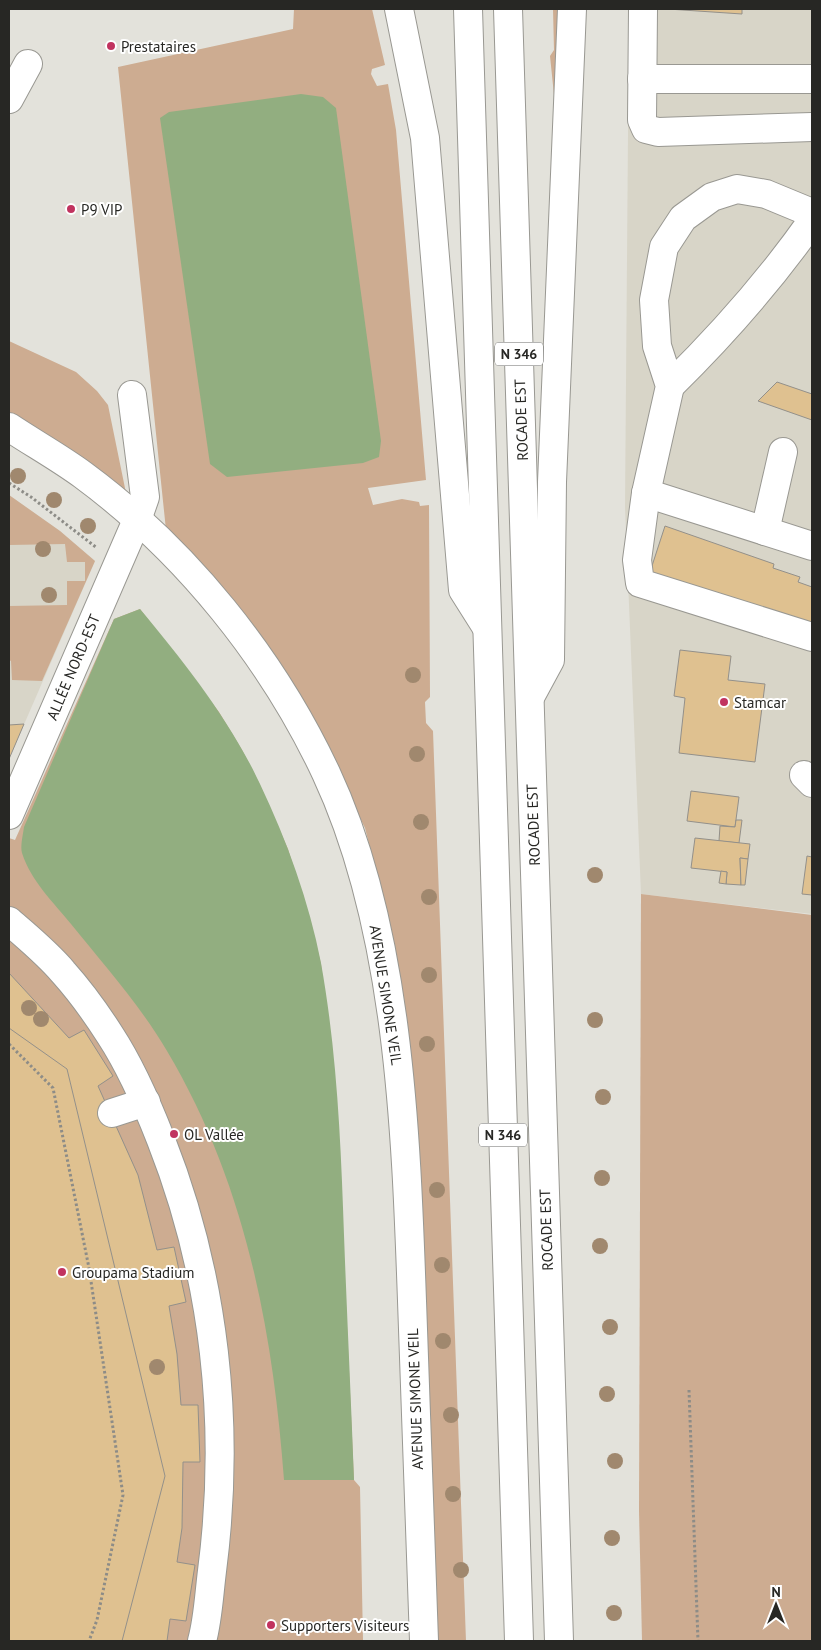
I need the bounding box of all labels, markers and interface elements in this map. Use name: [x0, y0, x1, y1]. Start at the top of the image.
place label: Prestataires: [121, 37, 196, 56]
marker: Prestataires: [105, 40, 117, 52]
place label: P9 VIP: [81, 200, 122, 219]
marker: P9 VIP: [65, 203, 77, 215]
road number: N 346: [495, 342, 543, 366]
street label: ROCADE EST: [510, 378, 532, 461]
street label: ALLÉE NORD-EST: [42, 611, 104, 723]
place label: Stamcar: [734, 693, 786, 712]
marker: Stamcar: [718, 696, 730, 708]
street label: ROCADE EST: [522, 783, 544, 866]
street label: AVENUE SIMONE VEIL: [366, 924, 406, 1067]
road number: N 346: [479, 1124, 527, 1146]
place label: OL Vallée: [184, 1125, 244, 1144]
marker: OL Vallée: [168, 1128, 180, 1140]
street label: ROCADE EST: [535, 1188, 557, 1271]
place label: Groupama Stadium: [72, 1263, 194, 1282]
marker: Groupama Stadium: [56, 1266, 68, 1278]
street label: AVENUE SIMONE VEIL: [403, 1328, 427, 1470]
north arrow: [751, 1580, 801, 1630]
text: N: [771, 1583, 781, 1601]
place label: Supporters Visiteurs: [281, 1616, 409, 1635]
marker: Supporters Visiteurs: [265, 1619, 277, 1631]

